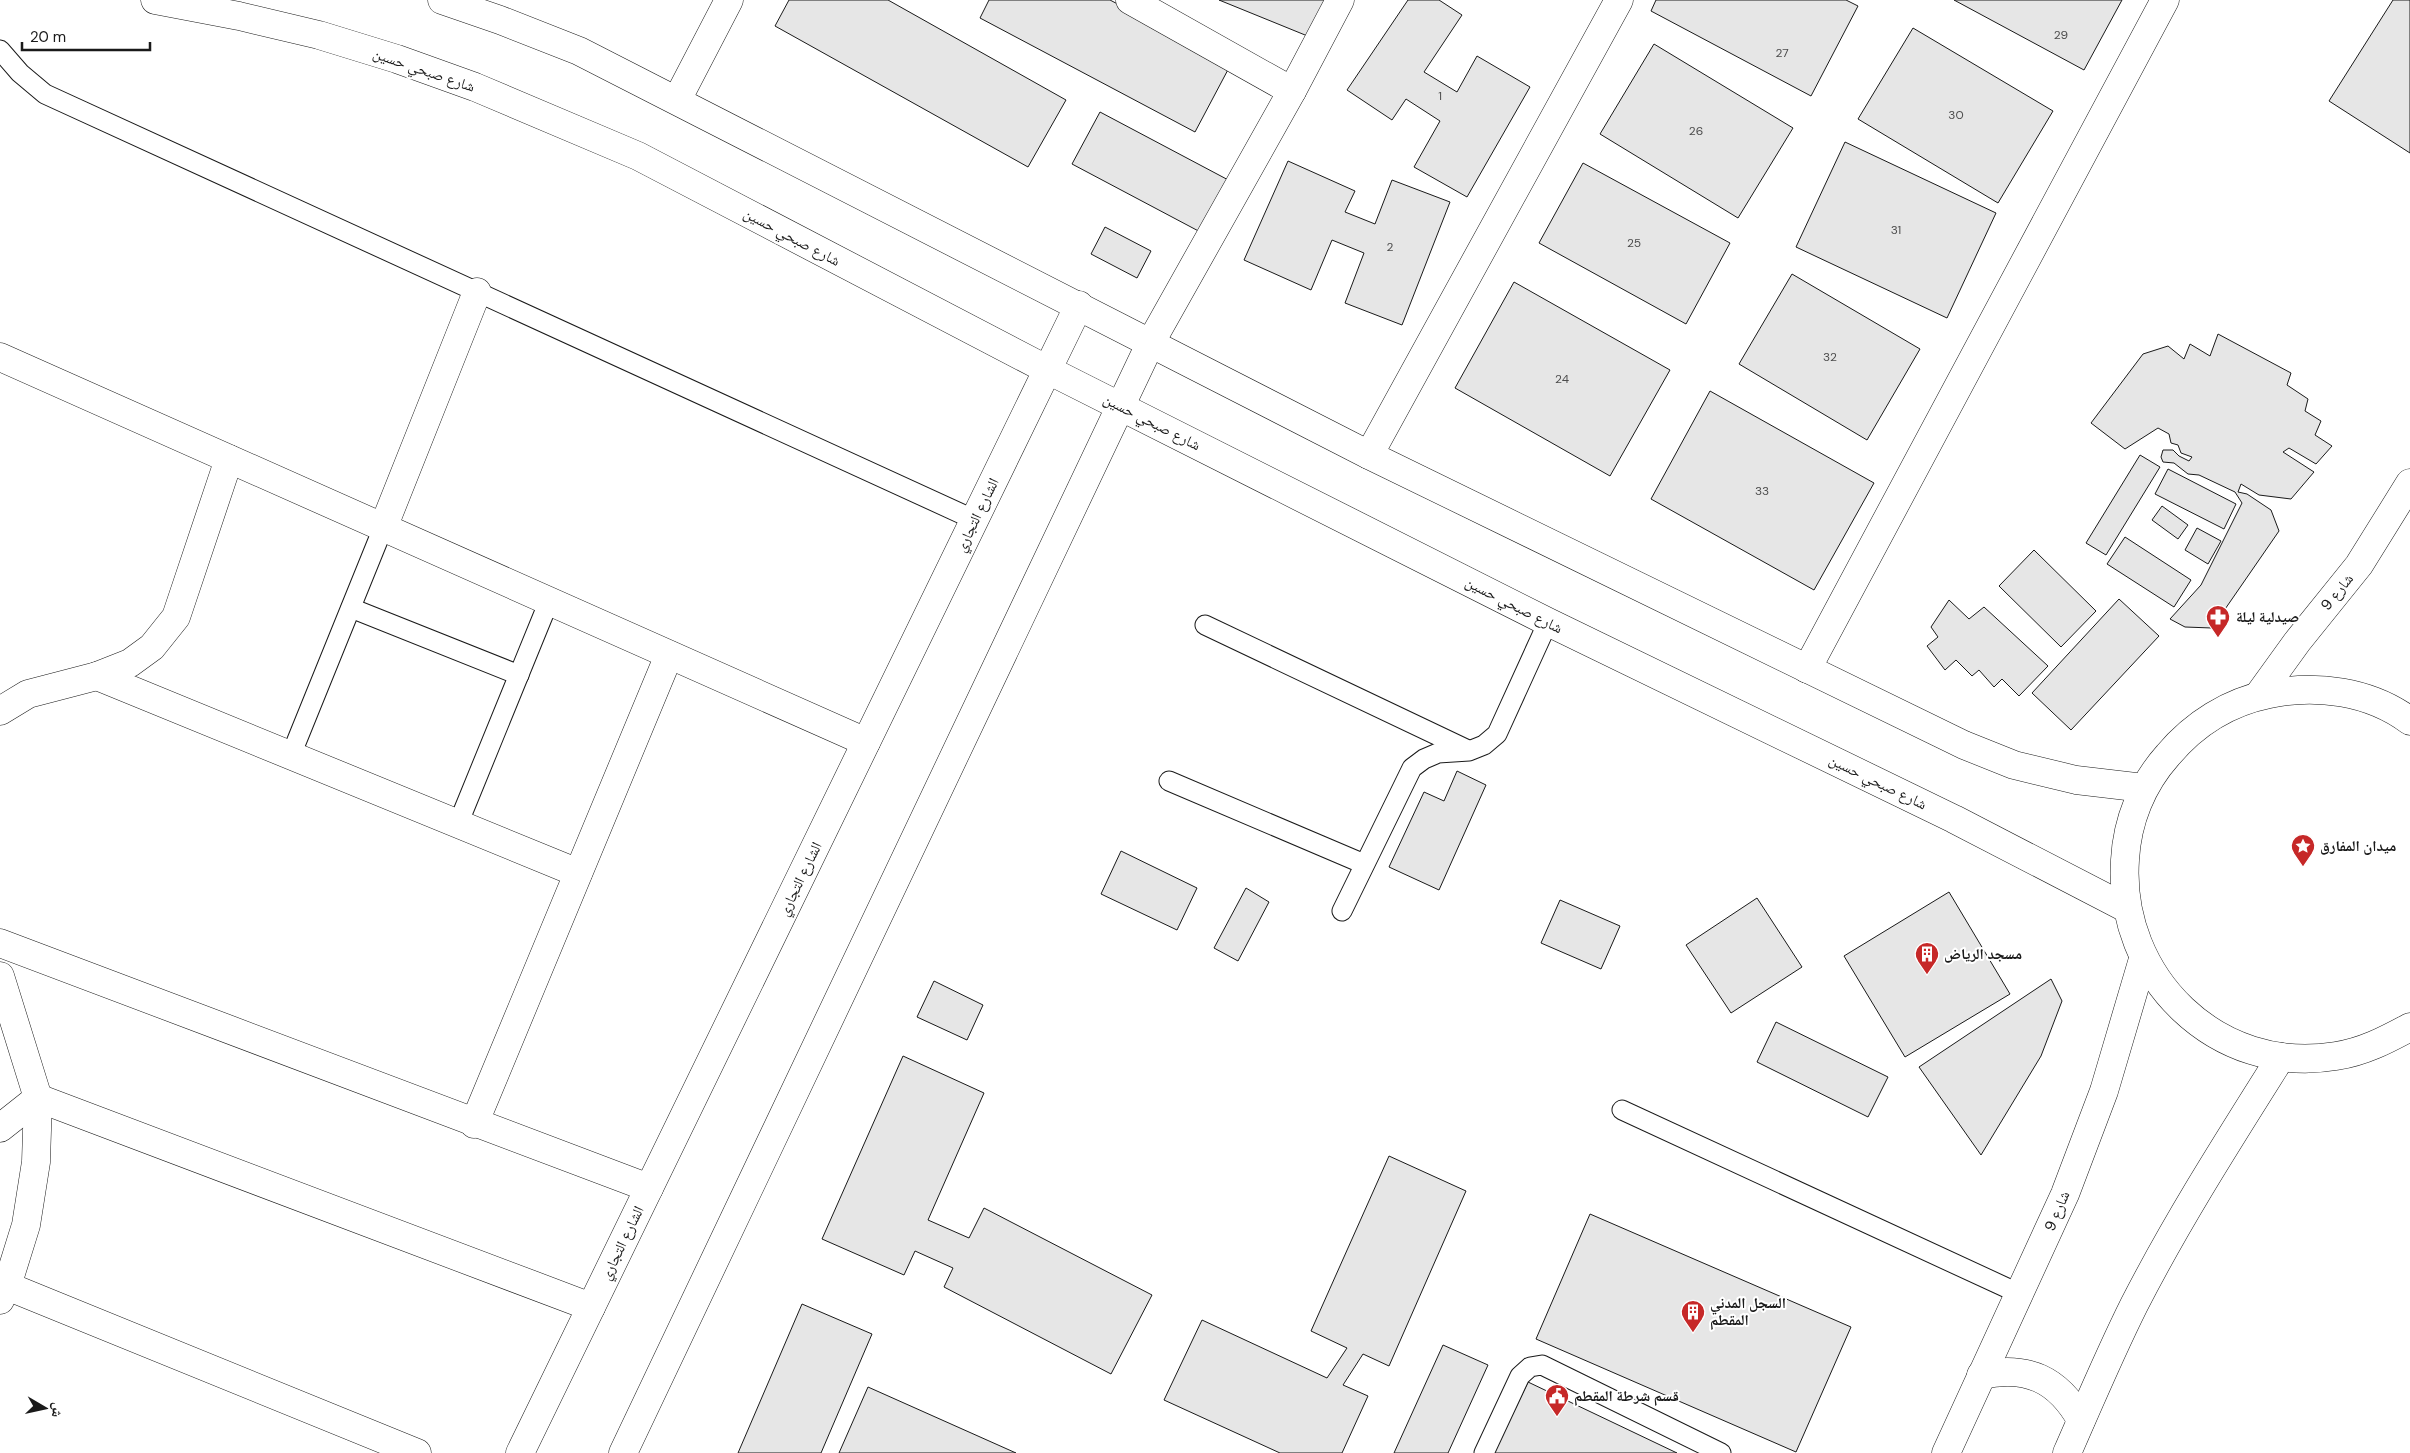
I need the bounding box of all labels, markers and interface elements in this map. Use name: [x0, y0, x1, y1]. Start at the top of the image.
scale bar: [22, 20, 150, 52]
text: 20 m: [30, 27, 66, 47]
house number: 29: [2054, 27, 2068, 43]
street label: شارع صبحي حسين: [370, 43, 478, 99]
house number: 27: [1775, 45, 1789, 61]
house number: 1: [1438, 88, 1442, 104]
house number: 30: [1948, 107, 1964, 123]
house number: 26: [1689, 123, 1703, 139]
street label: شارع صبحي حسين: [739, 203, 844, 273]
house number: 31: [1891, 222, 1901, 238]
house number: 25: [1627, 235, 1641, 251]
house number: 2: [1387, 239, 1394, 255]
house number: 32: [1823, 349, 1837, 365]
house number: 24: [1555, 371, 1569, 387]
street label: شارع صبحي حسين: [1099, 389, 1204, 457]
street label: الشارع التجاري: [950, 475, 1005, 556]
house number: 33: [1755, 483, 1769, 499]
street label: شارع 9: [2316, 569, 2358, 615]
street label: شارع صبحي حسين: [1461, 572, 1566, 640]
pharmacy icon: صيدلية ليلة: [2205, 604, 2231, 638]
place label: صيدلية ليلة: [2236, 607, 2299, 627]
street label: شارع صبحي حسين: [1825, 750, 1930, 816]
place icon: ميدان المفارق: [2290, 833, 2316, 867]
place label: ميدان المفارق: [2320, 836, 2396, 856]
street label: الشارع التجاري: [773, 839, 828, 920]
building icon: مسجد الرياض: [1914, 941, 1940, 975]
place label: مسجد الرياض: [1944, 944, 2022, 964]
street label: شارع 9: [2040, 1188, 2074, 1234]
street label: الشارع التجاري: [595, 1203, 650, 1284]
place label: السجل المدني المقطم: [1710, 1293, 1786, 1330]
building icon: السجل المدني المقطم: [1680, 1299, 1706, 1333]
north arrow: [20, 1383, 70, 1433]
public building icon: قسم شرطة المقطم: [1544, 1383, 1570, 1417]
place label: قسم شرطة المقطم: [1574, 1386, 1679, 1406]
text: ش: [48, 1401, 68, 1419]

